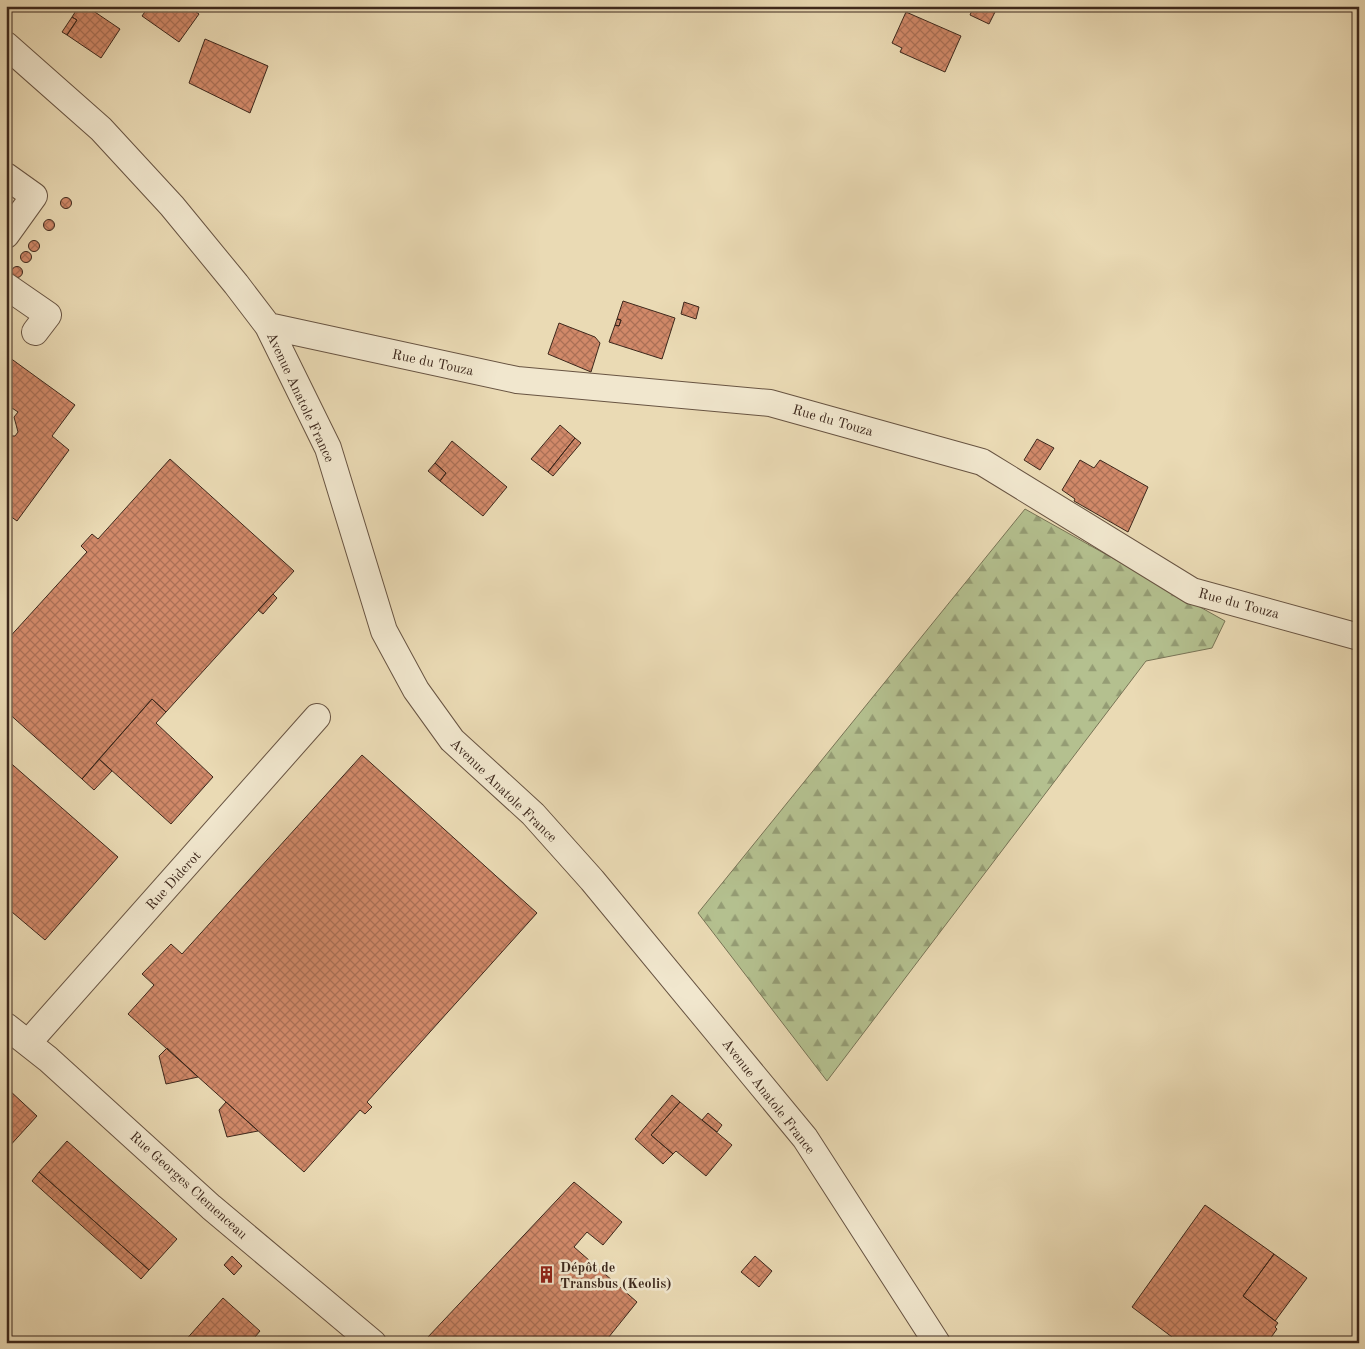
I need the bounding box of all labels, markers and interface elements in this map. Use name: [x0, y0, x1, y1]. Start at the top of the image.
street label: Avenue Anatole France: [264, 330, 336, 465]
street label: Rue du Touza: [391, 347, 475, 378]
street label: Rue du Touza: [791, 403, 875, 439]
street label: Rue du Touza: [1197, 586, 1281, 622]
street label: Avenue Anatole France: [447, 736, 559, 845]
street label: Rue Diderot: [144, 848, 204, 913]
street label: Avenue Anatole France: [719, 1036, 817, 1157]
street label: Rue Georges Clemenceau: [127, 1129, 250, 1242]
place label: Dépôt de Transbus (Keolis): [560, 1261, 671, 1291]
building icon: Dépôt de Transbus (Keolis): [536, 1265, 556, 1285]

